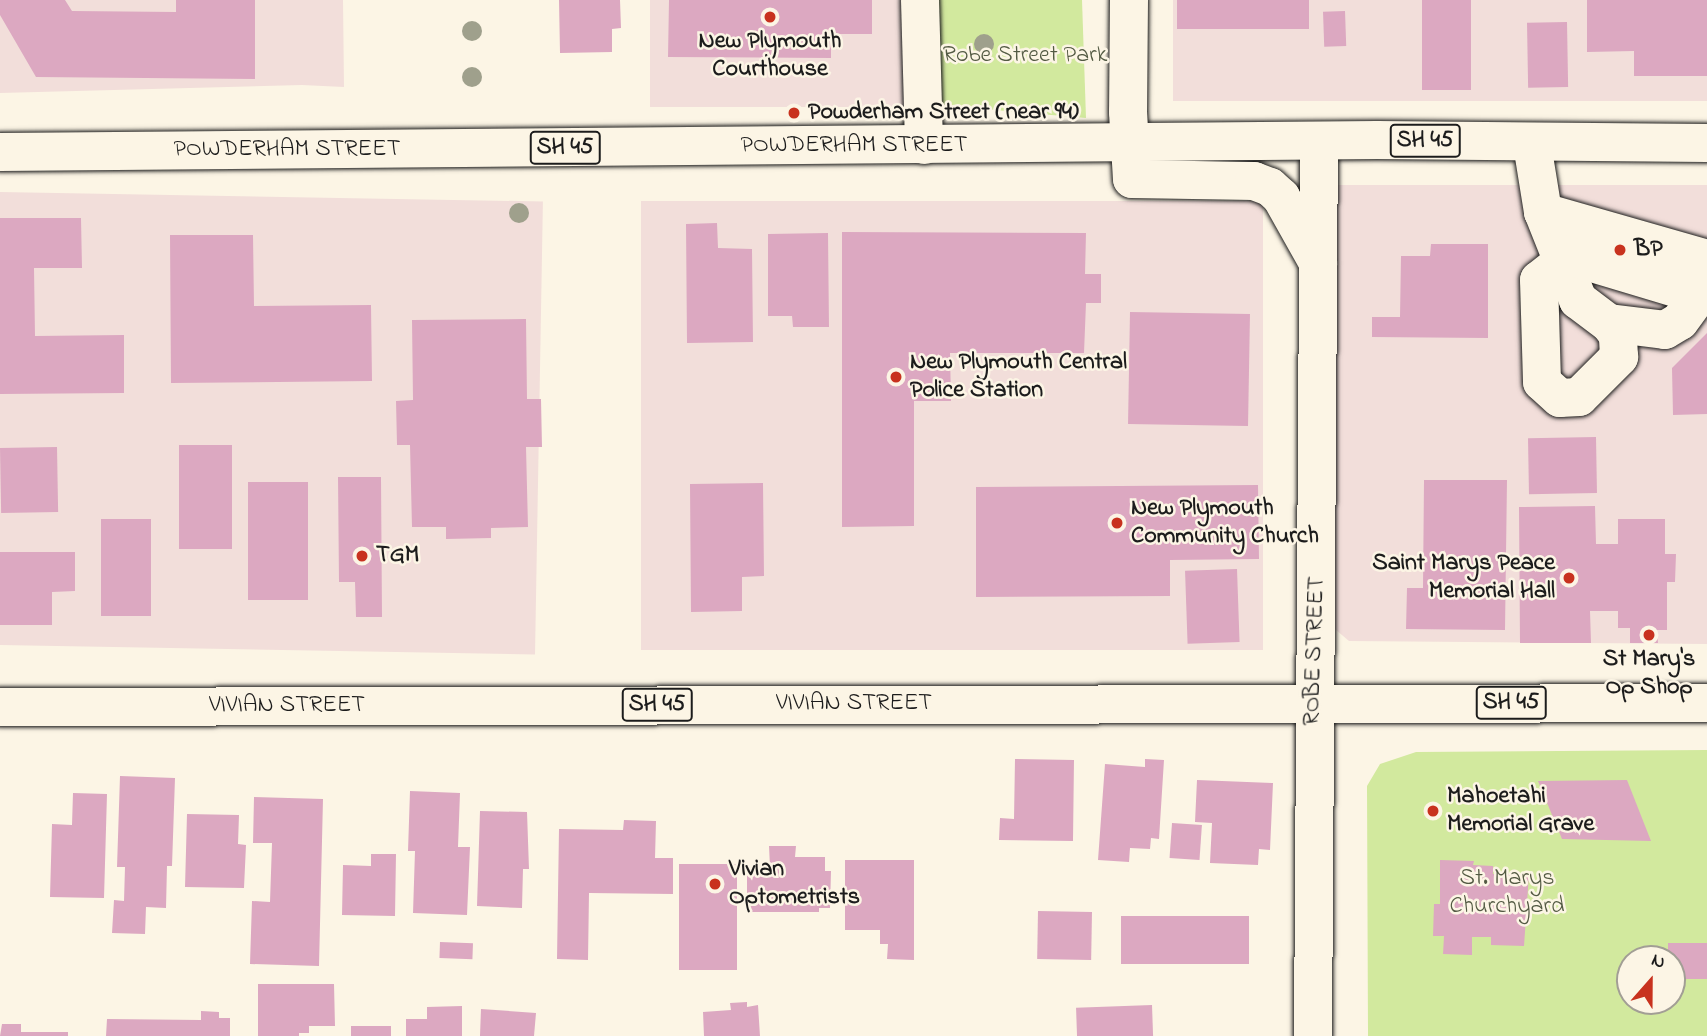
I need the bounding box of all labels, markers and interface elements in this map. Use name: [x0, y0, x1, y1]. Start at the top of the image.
marker: New Plymouth Courthouse: [762, 9, 778, 25]
place label: New Plymouth Courthouse: [699, 28, 841, 84]
park label: Robe Street Park: [943, 42, 1107, 70]
place label: Powderham Street (near 94): [808, 99, 1079, 127]
marker: Powderham Street (near 94): [786, 105, 802, 121]
road number: SH 45: [1388, 122, 1462, 160]
road number: SH 45: [528, 128, 602, 168]
street label: POWDERHAM STREET: [741, 132, 967, 160]
street label: POWDERHAM STREET: [174, 136, 400, 164]
place label: BP: [1634, 236, 1663, 264]
marker: BP: [1612, 242, 1628, 258]
place label: New Plymouth Central Police Station: [910, 349, 1127, 405]
marker: New Plymouth Central Police Station: [888, 369, 904, 385]
place label: New Plymouth Community Church: [1131, 495, 1319, 551]
marker: New Plymouth Community Church: [1109, 515, 1125, 531]
place label: TGM: [376, 542, 419, 570]
marker: TGM: [354, 548, 370, 564]
place label: Saint Marys Peace Memorial Hall: [1372, 550, 1555, 606]
marker: Saint Marys Peace Memorial Hall: [1561, 570, 1577, 586]
street label: ROBE STREET: [1298, 576, 1332, 726]
marker: St Mary's Op Shop: [1641, 627, 1657, 643]
place label: St Mary's Op Shop: [1603, 646, 1695, 702]
road number: SH 45: [1474, 684, 1548, 722]
road number: SH 45: [620, 685, 694, 724]
street label: VIVIAN STREET: [776, 690, 932, 718]
street label: VIVIAN STREET: [209, 692, 365, 720]
place label: Mahoetahi Memorial Grave: [1447, 783, 1594, 839]
marker: Mahoetahi Memorial Grave: [1425, 803, 1441, 819]
place label: Vivian Optometrists: [729, 856, 860, 912]
park label: St. Marys Churchyard: [1450, 865, 1564, 921]
marker: Vivian Optometrists: [707, 876, 723, 892]
north arrow: [1616, 945, 1686, 1015]
text: N: [1647, 947, 1669, 977]

